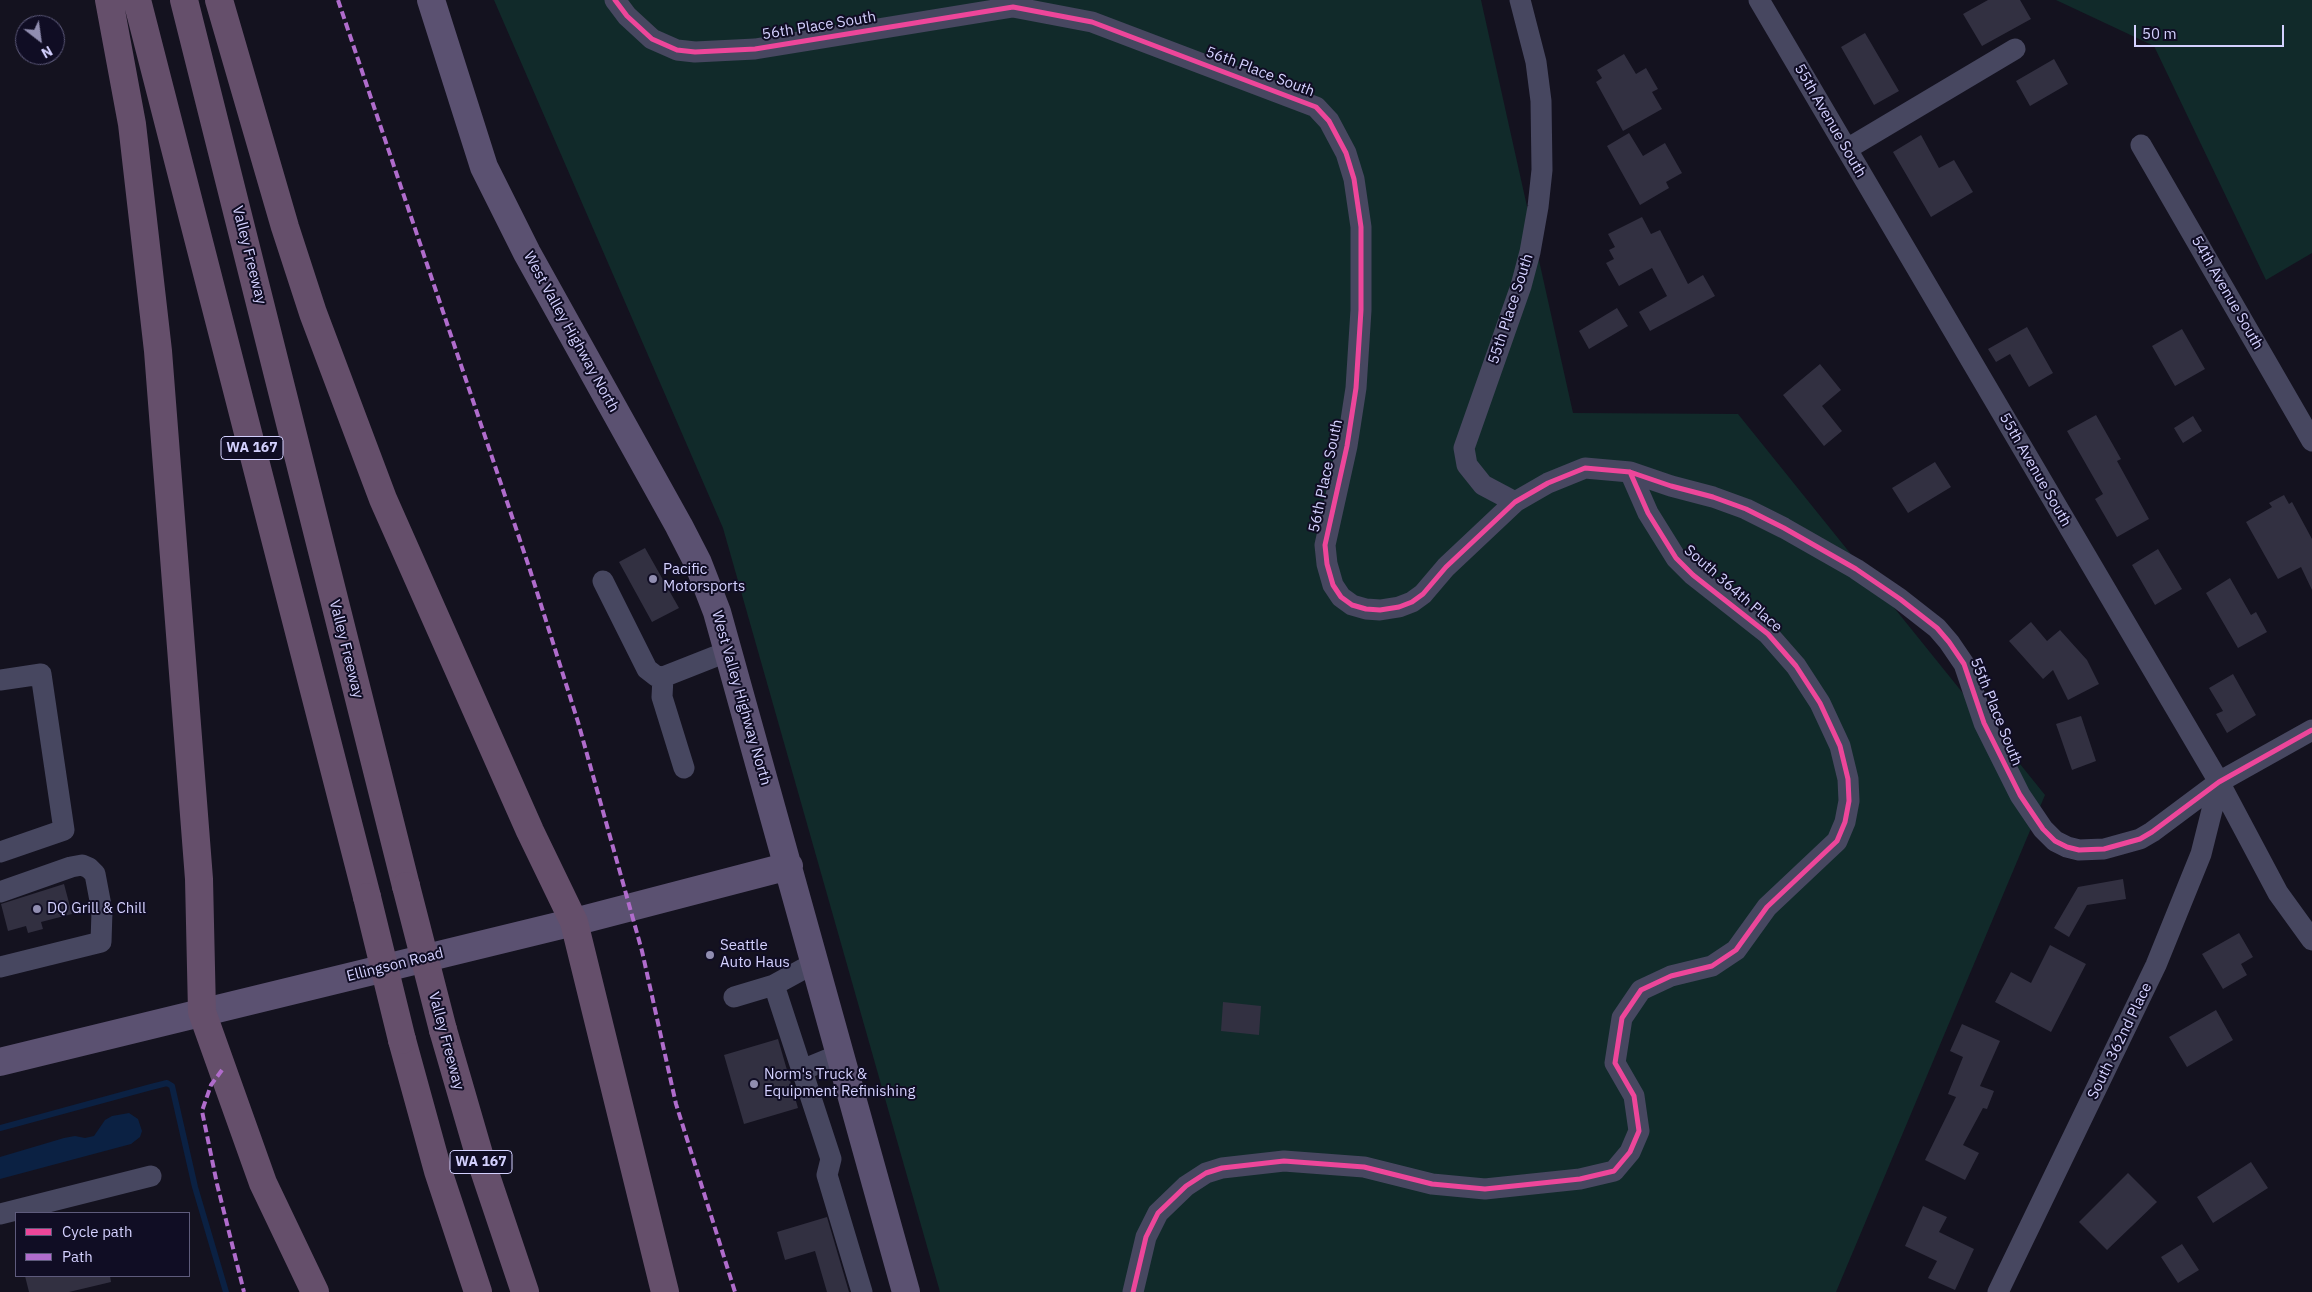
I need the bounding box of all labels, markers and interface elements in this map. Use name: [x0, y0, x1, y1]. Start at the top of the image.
street label: 56th Place South: [761, 8, 877, 44]
north arrow: [15, 15, 65, 65]
scale bar: [2137, 15, 2287, 47]
text: 50 m: [2142, 24, 2177, 43]
text: N: [38, 42, 56, 62]
street label: 56th Place South: [1203, 43, 1317, 101]
street label: 55th Avenue South: [1790, 61, 1870, 181]
street label: Valley Freeway: [228, 204, 270, 306]
street label: 54th Avenue South: [2187, 233, 2267, 353]
street label: West Valley Highway North: [519, 249, 623, 415]
street label: 55th Place South: [1485, 251, 1537, 367]
street label: 55th Avenue South: [1995, 410, 2075, 530]
street label: 56th Place South: [1305, 418, 1347, 534]
road number: WA 167: [221, 436, 283, 459]
street label: South 364th Place: [1680, 541, 1786, 637]
place label: Pacific Motorsports: [663, 561, 745, 596]
marker: Pacific Motorsports: [647, 573, 659, 585]
street label: Valley Freeway: [325, 598, 367, 700]
street label: West Valley Highway North: [707, 609, 775, 787]
street label: 55th Place South: [1966, 655, 2026, 769]
place label: DQ Grill & Chill: [47, 900, 146, 918]
marker: DQ Grill & Chill: [31, 903, 43, 915]
place label: Seattle Auto Haus: [720, 937, 790, 972]
street label: Ellingson Road: [345, 944, 445, 986]
marker: Seattle Auto Haus: [704, 949, 716, 961]
street label: South 362nd Place: [2084, 980, 2156, 1102]
street label: Valley Freeway: [424, 990, 468, 1092]
place label: Norm's Truck & Equipment Refinishing: [764, 1066, 915, 1101]
marker: Norm's Truck & Equipment Refinishing: [748, 1078, 760, 1090]
road number: WA 167: [450, 1150, 512, 1174]
legend: [15, 1212, 190, 1277]
text: Cycle path: [62, 1222, 133, 1241]
text: Path: [62, 1247, 93, 1266]

